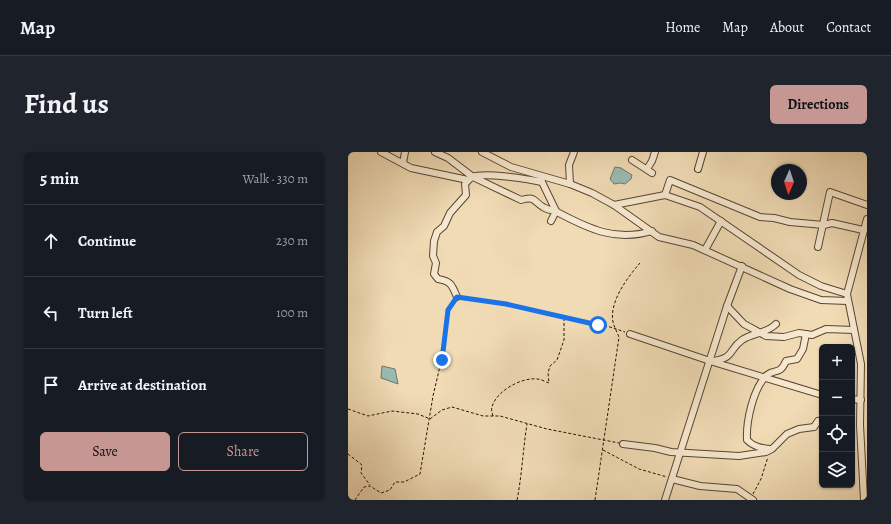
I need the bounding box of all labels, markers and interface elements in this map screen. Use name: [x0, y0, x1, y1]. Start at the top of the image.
text: Map: [20, 15, 55, 41]
text: Home: [665, 18, 700, 37]
text: Map: [722, 18, 748, 37]
text: About: [770, 18, 804, 37]
text: Contact: [826, 18, 871, 37]
text: Find us: [24, 85, 109, 123]
button: Directions: [770, 85, 867, 124]
north arrow: [771, 164, 807, 200]
text: 5 min: [40, 167, 79, 190]
text: Walk · 330 m: [242, 170, 308, 187]
icon: ahead: [40, 230, 62, 252]
text: Continue: [78, 231, 136, 251]
text: 230 m: [276, 232, 308, 249]
icon: left: [40, 302, 62, 324]
text: Turn left: [78, 303, 133, 323]
text: 100 m: [276, 304, 308, 321]
route start: [589, 316, 607, 334]
map controls: [819, 344, 855, 488]
button: +: [819, 344, 855, 380]
route end: [433, 351, 451, 369]
icon: arrive: [40, 374, 62, 396]
text: Arrive at destination: [78, 375, 207, 395]
button: −: [819, 380, 855, 416]
button: locate: [819, 416, 855, 452]
button: Save: [40, 432, 170, 471]
button: Share: [178, 432, 308, 471]
button: layers: [819, 452, 855, 488]

